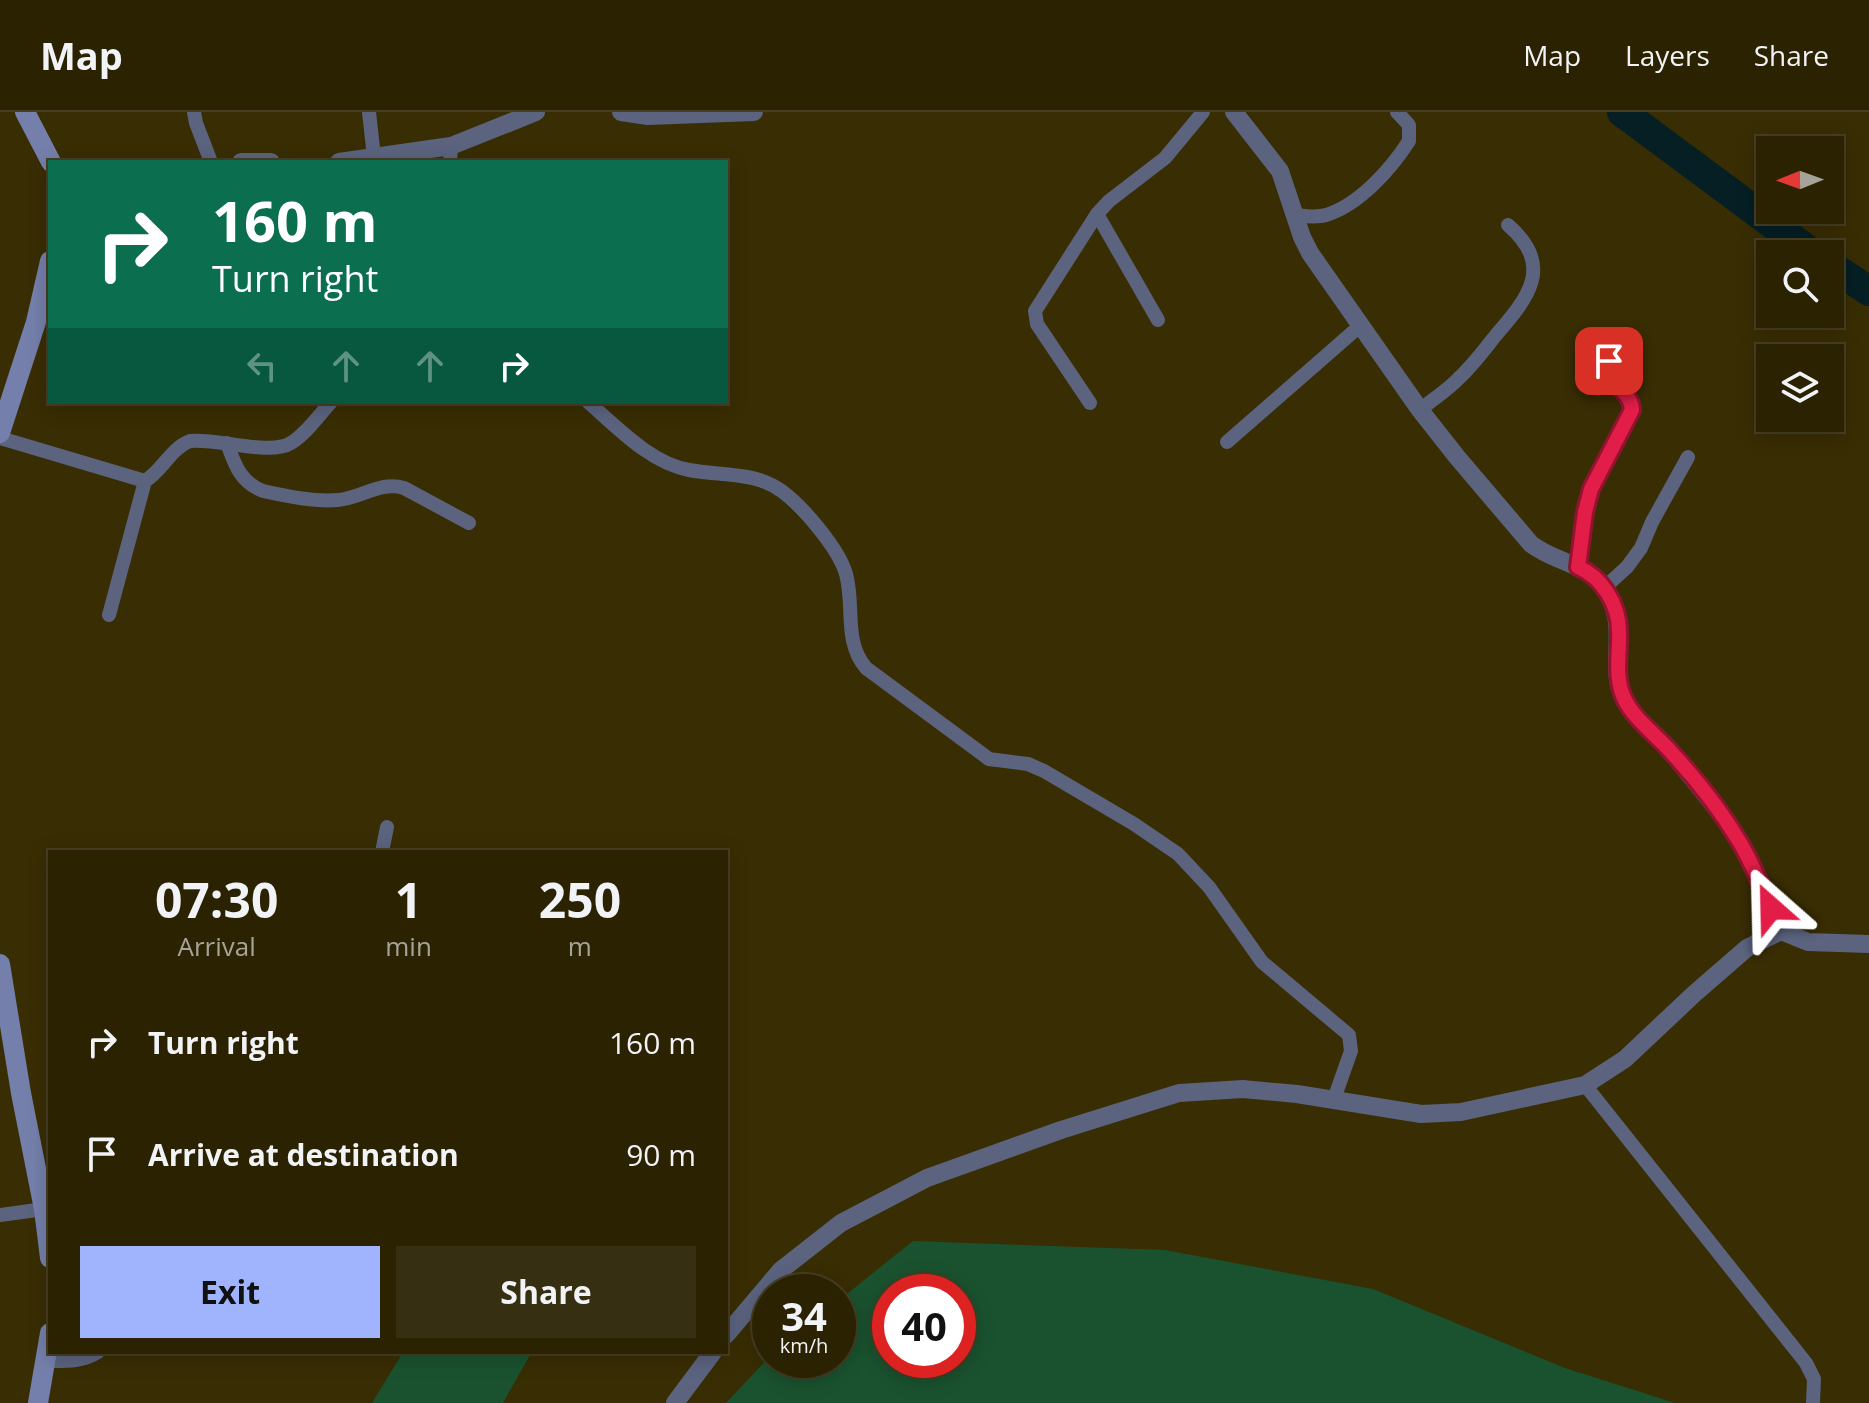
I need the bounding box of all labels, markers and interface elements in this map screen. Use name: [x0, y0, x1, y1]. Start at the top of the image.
text: Map: [40, 29, 123, 81]
text: Map: [1523, 36, 1581, 74]
text: Layers: [1625, 36, 1710, 74]
text: Share: [1754, 36, 1829, 74]
north arrow: [1756, 136, 1844, 224]
map controls: [1756, 136, 1844, 432]
text: 160 m: [212, 182, 378, 258]
icon: right: [80, 192, 184, 296]
button: search: [1756, 240, 1844, 328]
text: Turn right: [212, 254, 378, 303]
pin: [1575, 327, 1643, 395]
icon: arrive: [1587, 339, 1631, 383]
icon: left: [240, 344, 284, 388]
icon: ahead: [324, 344, 368, 388]
icon: ahead: [408, 344, 452, 388]
icon: right: [492, 344, 536, 388]
button: layers: [1756, 344, 1844, 432]
position arrow: [1729, 866, 1813, 950]
text: 07:30: [155, 867, 278, 932]
text: 1: [395, 867, 422, 932]
text: 250: [539, 867, 621, 932]
text: Arrival: [177, 928, 256, 964]
text: min: [385, 928, 432, 964]
text: m: [568, 928, 592, 964]
icon: right: [80, 1020, 124, 1064]
text: Turn right: [148, 1022, 299, 1063]
text: 160 m: [609, 1022, 696, 1063]
icon: arrive: [80, 1132, 124, 1176]
text: Arrive at destination: [148, 1134, 459, 1175]
text: 90 m: [626, 1134, 696, 1175]
button: Exit: [80, 1246, 380, 1338]
button: Share: [396, 1246, 696, 1338]
speed limit sign: 40: [872, 1274, 976, 1378]
text: 34: [781, 1288, 827, 1343]
text: km/h: [780, 1332, 828, 1359]

